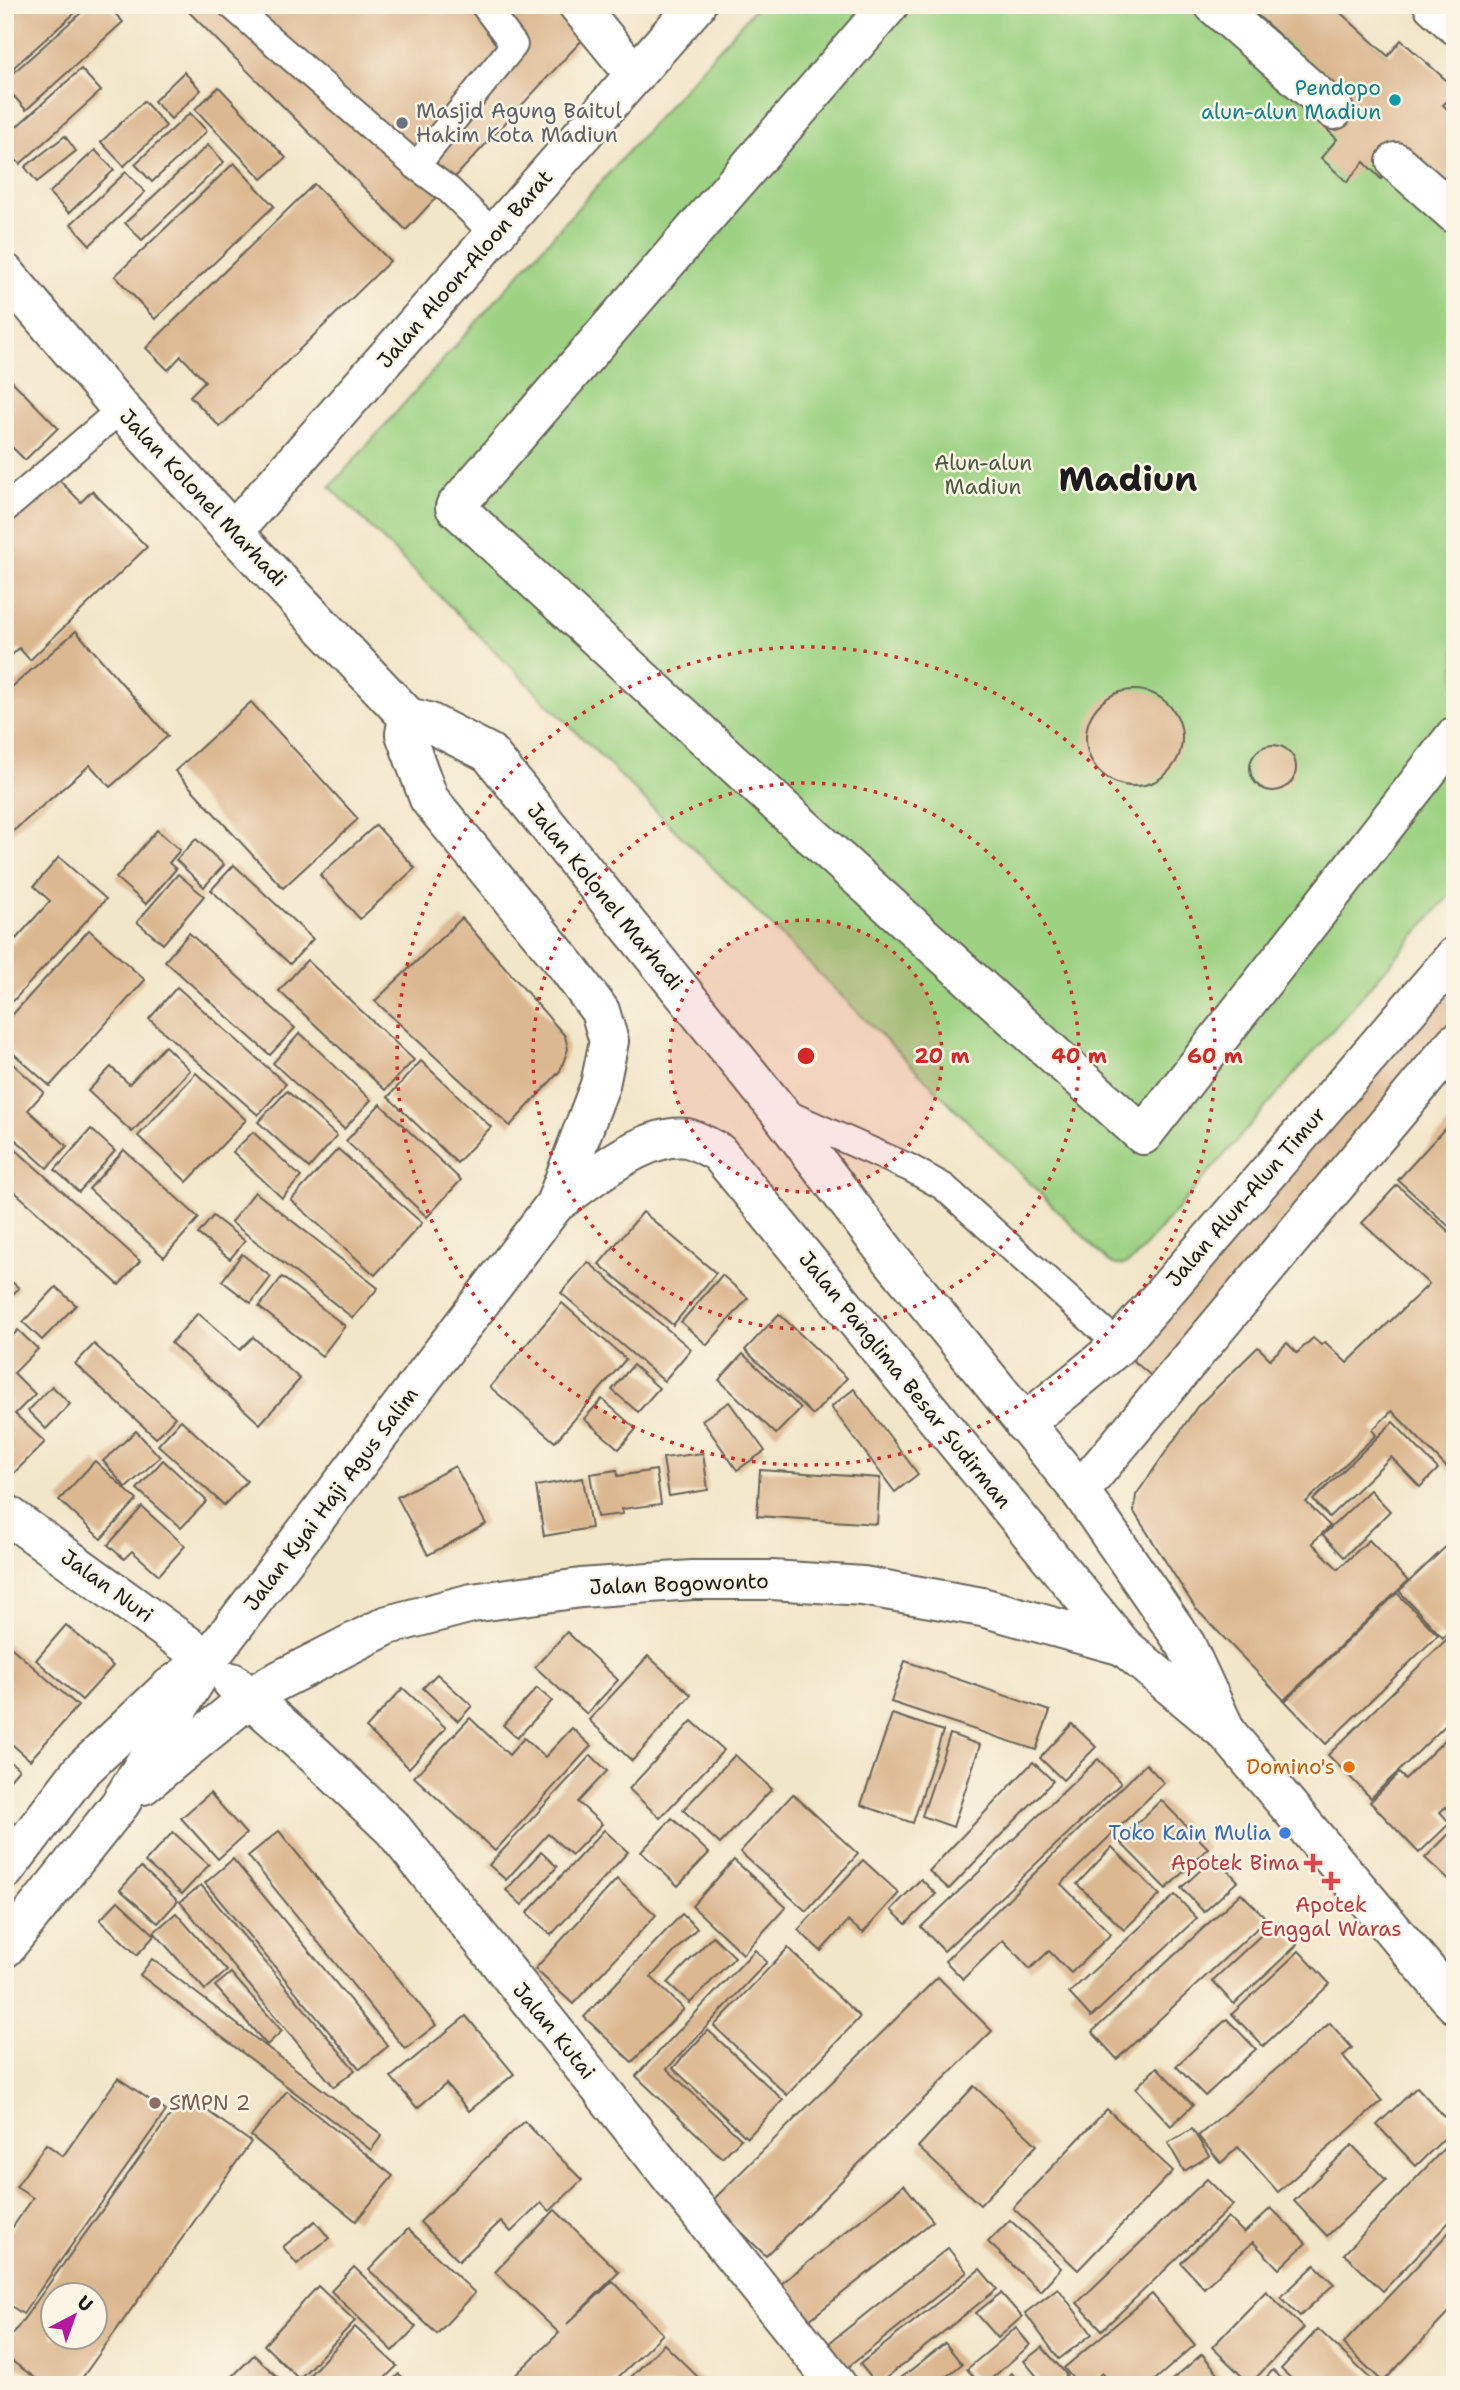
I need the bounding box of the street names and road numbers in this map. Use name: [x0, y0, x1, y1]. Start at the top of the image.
street label: Jalan Aloon-Aloon Barat: [371, 164, 559, 374]
street label: Jalan Kolonel Marhadi: [113, 403, 293, 593]
street label: Jalan Kolonel Marhadi: [521, 797, 689, 997]
street label: Jalan Alun-Alun Timur: [1160, 1101, 1332, 1293]
street label: Jalan Panglima Besar Sudirman: [792, 1246, 1018, 1515]
street label: Jalan Kyai Haji Agus Salim: [237, 1381, 425, 1617]
street label: Jalan Nuri: [55, 1543, 159, 1629]
street label: Jalan Bogowonto: [589, 1567, 769, 1601]
street label: Jalan Kutai: [506, 1977, 602, 2085]

